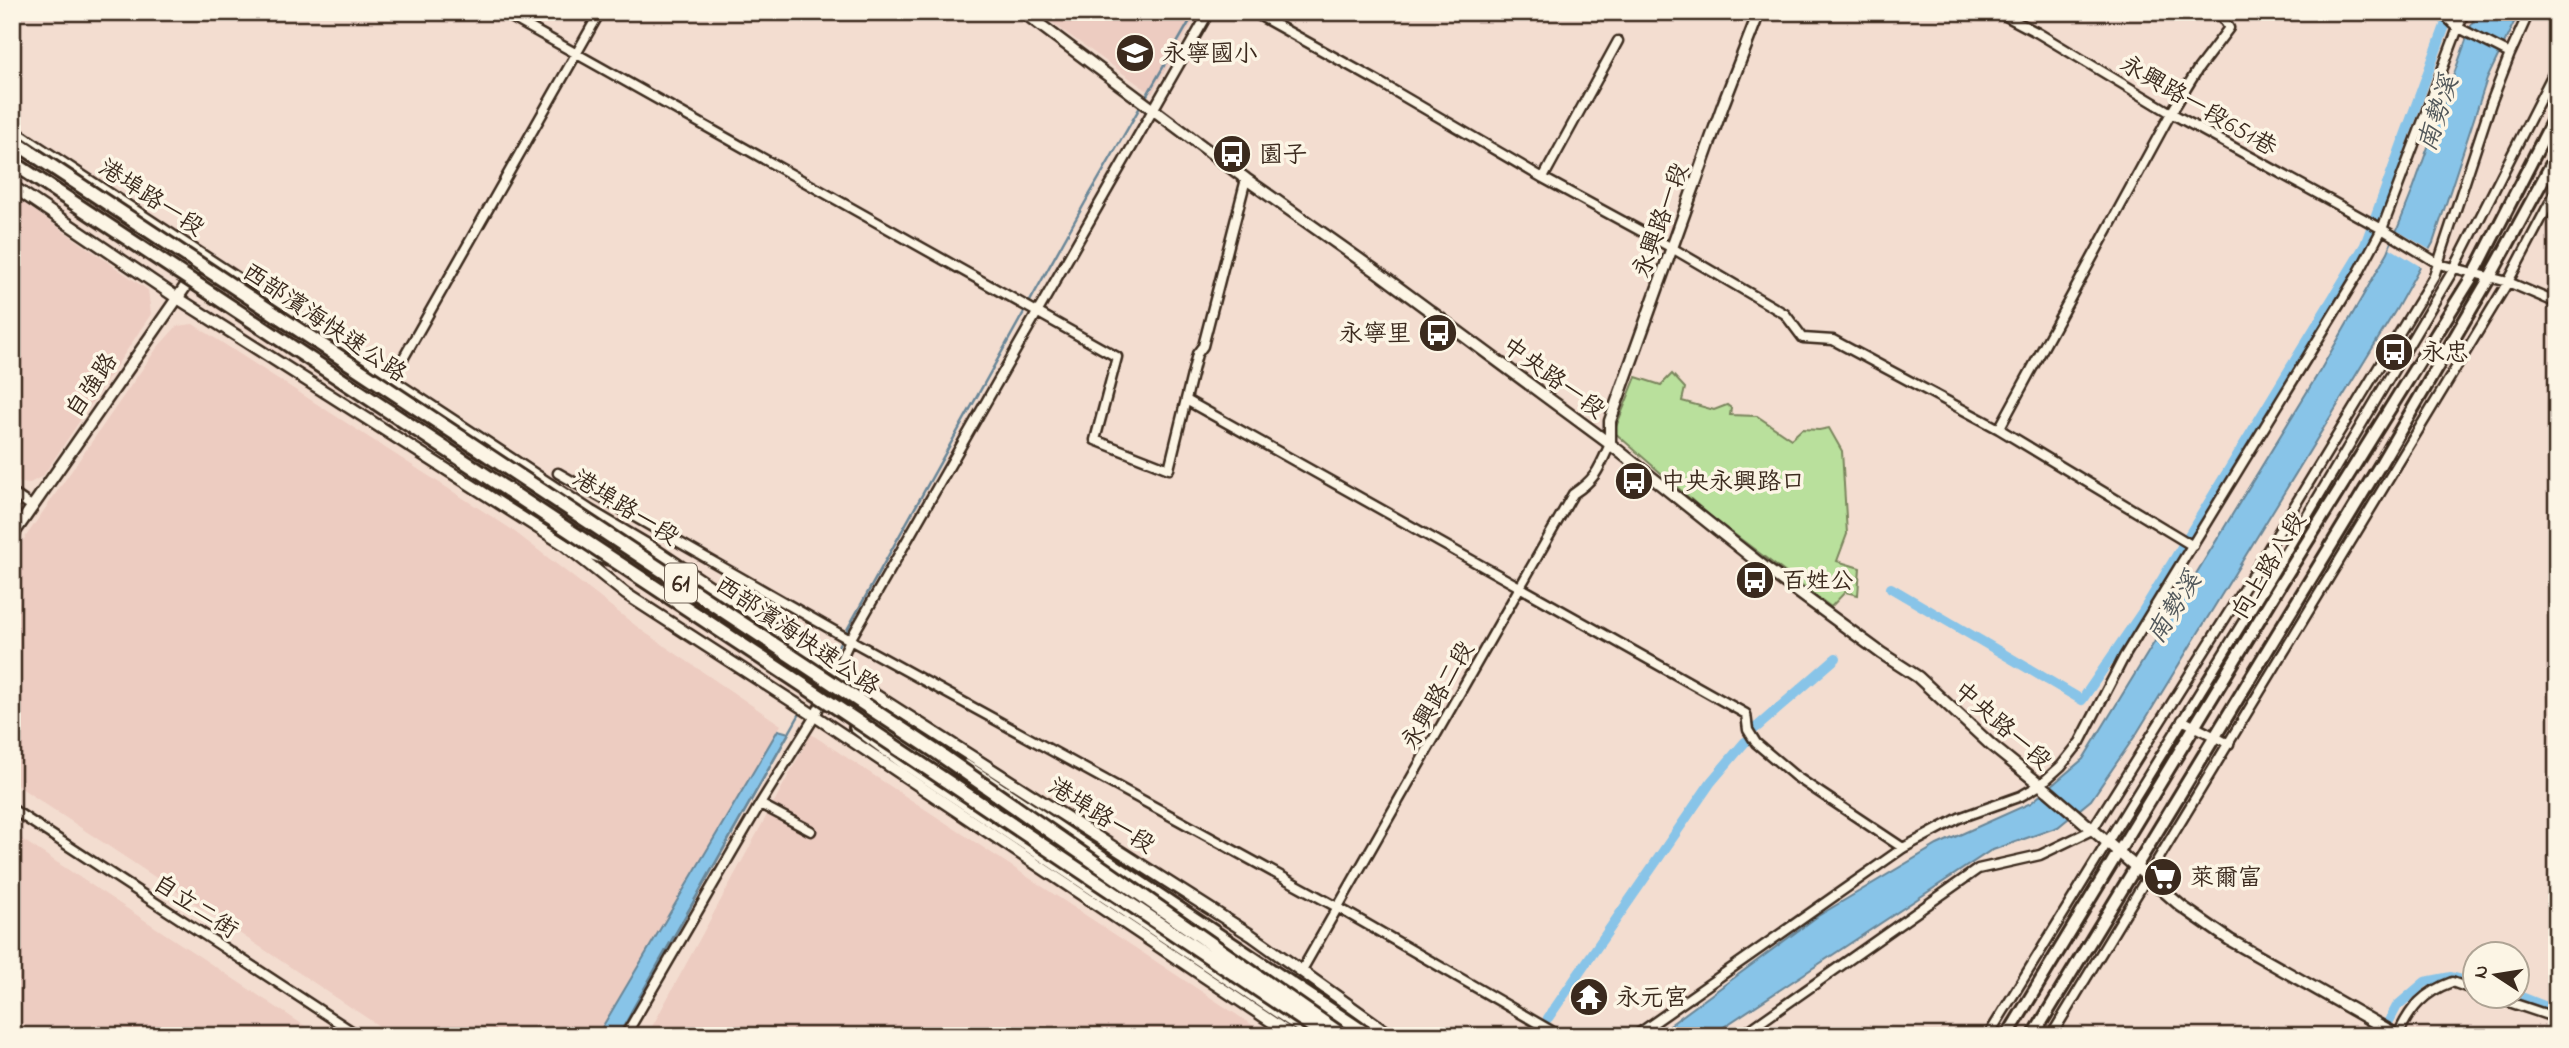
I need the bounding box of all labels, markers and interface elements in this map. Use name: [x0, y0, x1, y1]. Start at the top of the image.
school or university icon: 永寧國小: [1114, 32, 1156, 74]
place label: 永寧國小: [1162, 38, 1258, 73]
street label: 永興路一段651巷: [2113, 48, 2283, 166]
water label: 南勢溪: [2410, 69, 2471, 157]
bus stop icon: 園子: [1211, 133, 1253, 175]
place label: 園子: [1259, 139, 1307, 174]
street label: 港埠路一段: [91, 152, 210, 246]
street label: 永興路一段: [1625, 158, 1699, 283]
street label: 西部濱海快速公路: [234, 256, 413, 392]
bus stop icon: 永寧里: [1417, 312, 1459, 354]
place label: 永寧里: [1339, 318, 1411, 353]
street label: 中央路一段: [1494, 330, 1611, 428]
bus stop icon: 永忠: [2373, 331, 2415, 373]
place label: 永忠: [2421, 337, 2469, 372]
street label: 自強路: [58, 347, 128, 426]
bus stop icon: 中央永興路口: [1613, 460, 1655, 502]
street label: 港埠路一段: [565, 462, 685, 556]
place label: 中央永興路口: [1661, 466, 1805, 501]
street label: 向上路八段: [2224, 506, 2316, 627]
bus stop icon: 百姓公: [1734, 559, 1776, 601]
road number: 61: [665, 564, 697, 603]
water label: 南勢溪: [2139, 564, 2213, 652]
place label: 百姓公: [1782, 565, 1854, 600]
street label: 西部濱海快速公路: [707, 569, 886, 705]
street label: 永興路二段: [1394, 636, 1484, 757]
street label: 中央路一段: [1945, 674, 2058, 779]
street label: 港埠路一段: [1041, 770, 1161, 864]
supermarket icon: 萊爾富: [2142, 856, 2184, 898]
place label: 萊爾富: [2190, 862, 2262, 897]
street label: 自立二街: [145, 867, 244, 949]
north arrow: [2460, 940, 2530, 1010]
text: N: [2467, 963, 2496, 981]
temple icon: 永元宮: [1568, 976, 1610, 1018]
place label: 永元宮: [1616, 982, 1688, 1017]

